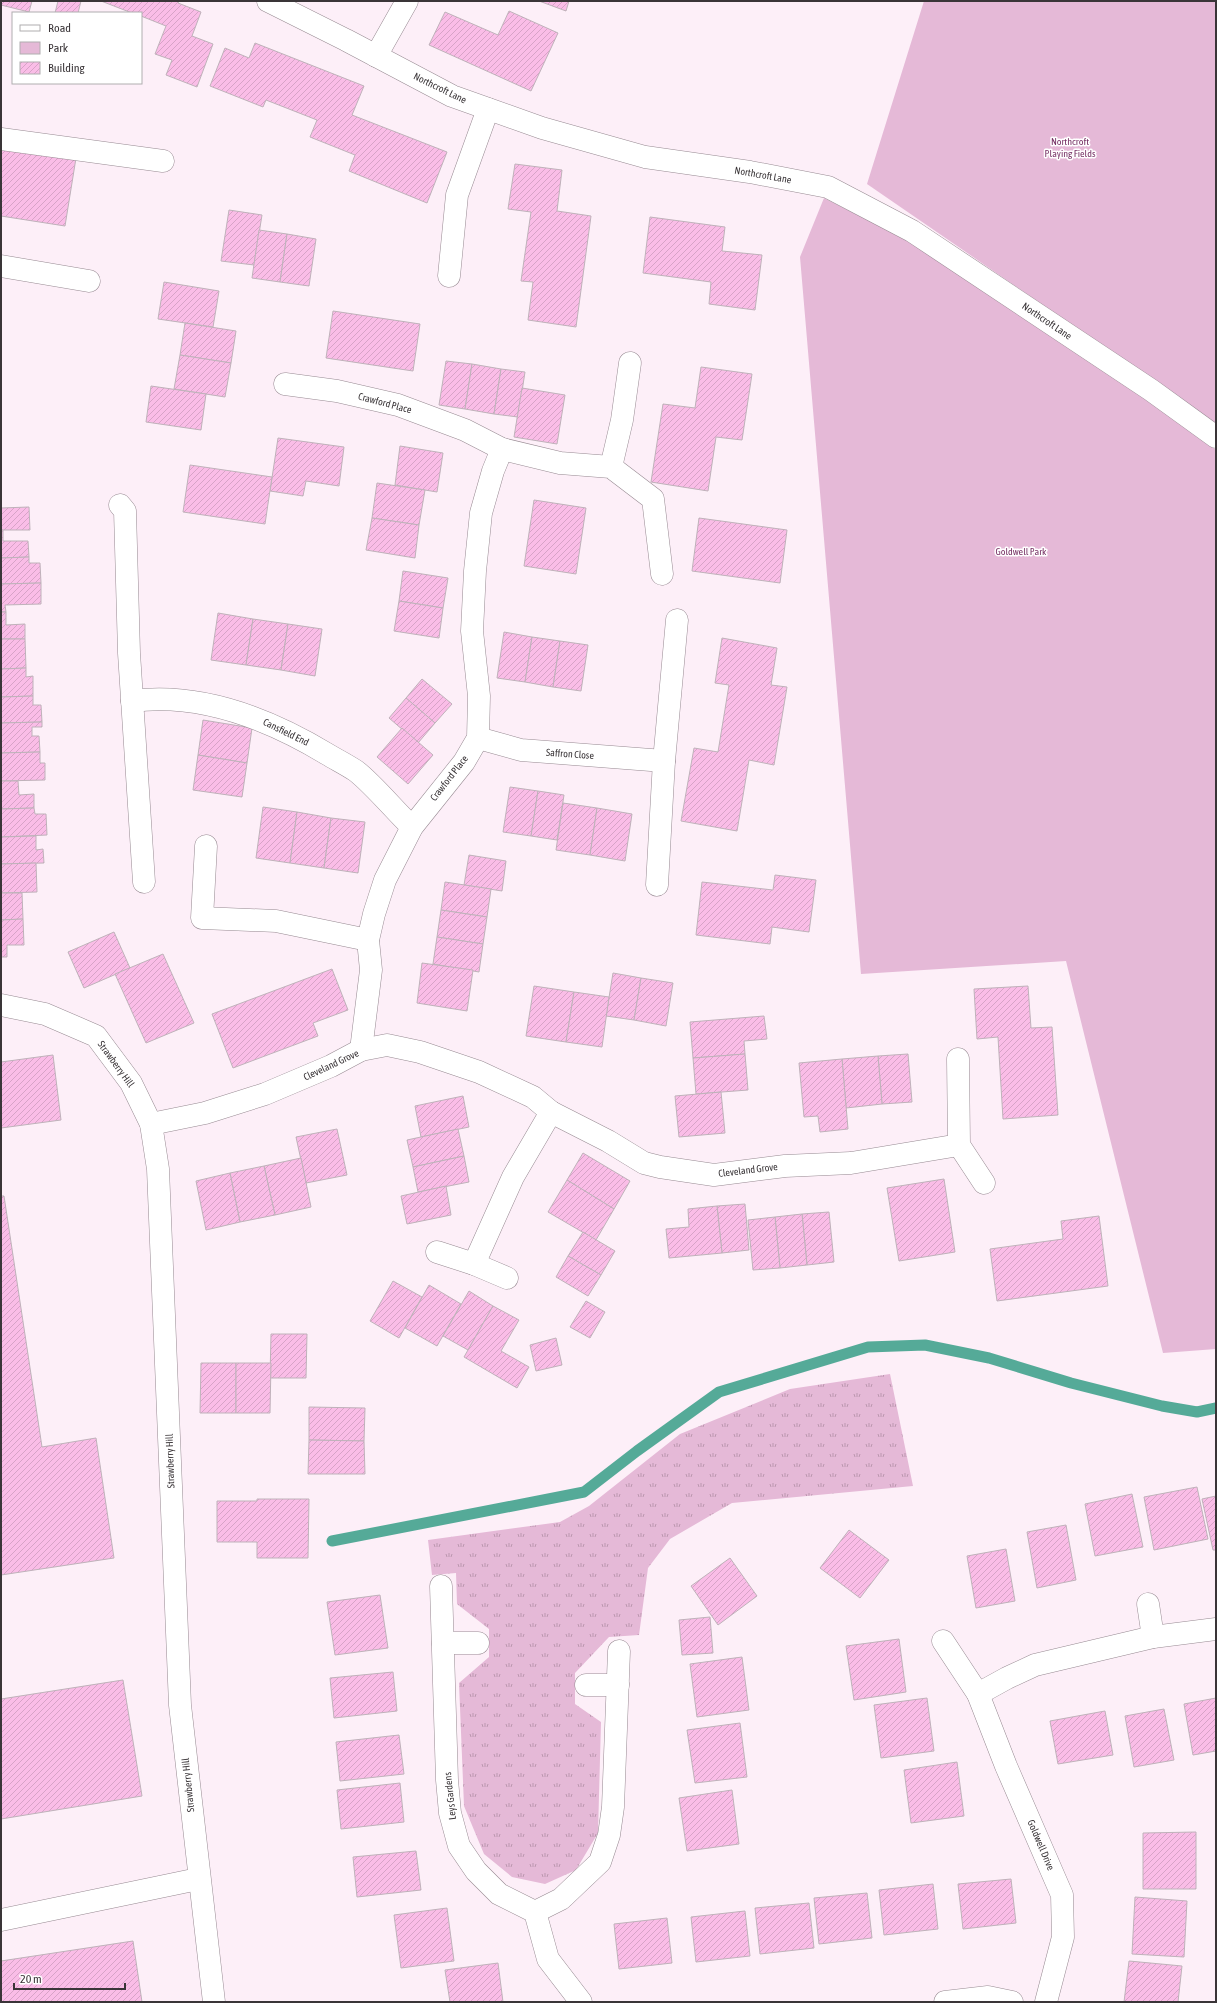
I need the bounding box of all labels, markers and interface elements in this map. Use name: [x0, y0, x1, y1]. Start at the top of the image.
legend: [12, 12, 142, 84]
text: Road: [48, 21, 71, 35]
text: Park: [48, 41, 69, 55]
text: Building: [48, 61, 86, 75]
street label: Northcroft Lane: [412, 70, 469, 106]
park label: Northcroft Playing Fields: [1045, 136, 1096, 159]
street label: Northcroft Lane: [734, 165, 793, 185]
street label: Northcroft Lane: [1020, 300, 1074, 342]
street label: Crawford Place: [357, 391, 413, 416]
park label: Goldwell Park: [995, 546, 1047, 557]
street label: Cansfield End: [261, 716, 311, 748]
street label: Saffron Close: [546, 747, 595, 761]
street label: Crawford Place: [428, 753, 470, 803]
street label: Strawberry Hill: [96, 1039, 137, 1090]
street label: Cleveland Grove: [302, 1047, 361, 1083]
street label: Cleveland Grove: [718, 1161, 779, 1179]
street label: Strawberry Hill: [164, 1433, 176, 1488]
street label: Strawberry Hill: [180, 1757, 196, 1813]
street label: Leys Gardens: [442, 1771, 458, 1820]
street label: Goldwell Drive: [1025, 1818, 1057, 1872]
scale bar: [14, 1965, 125, 1991]
text: 20 m: [20, 1972, 42, 1986]

